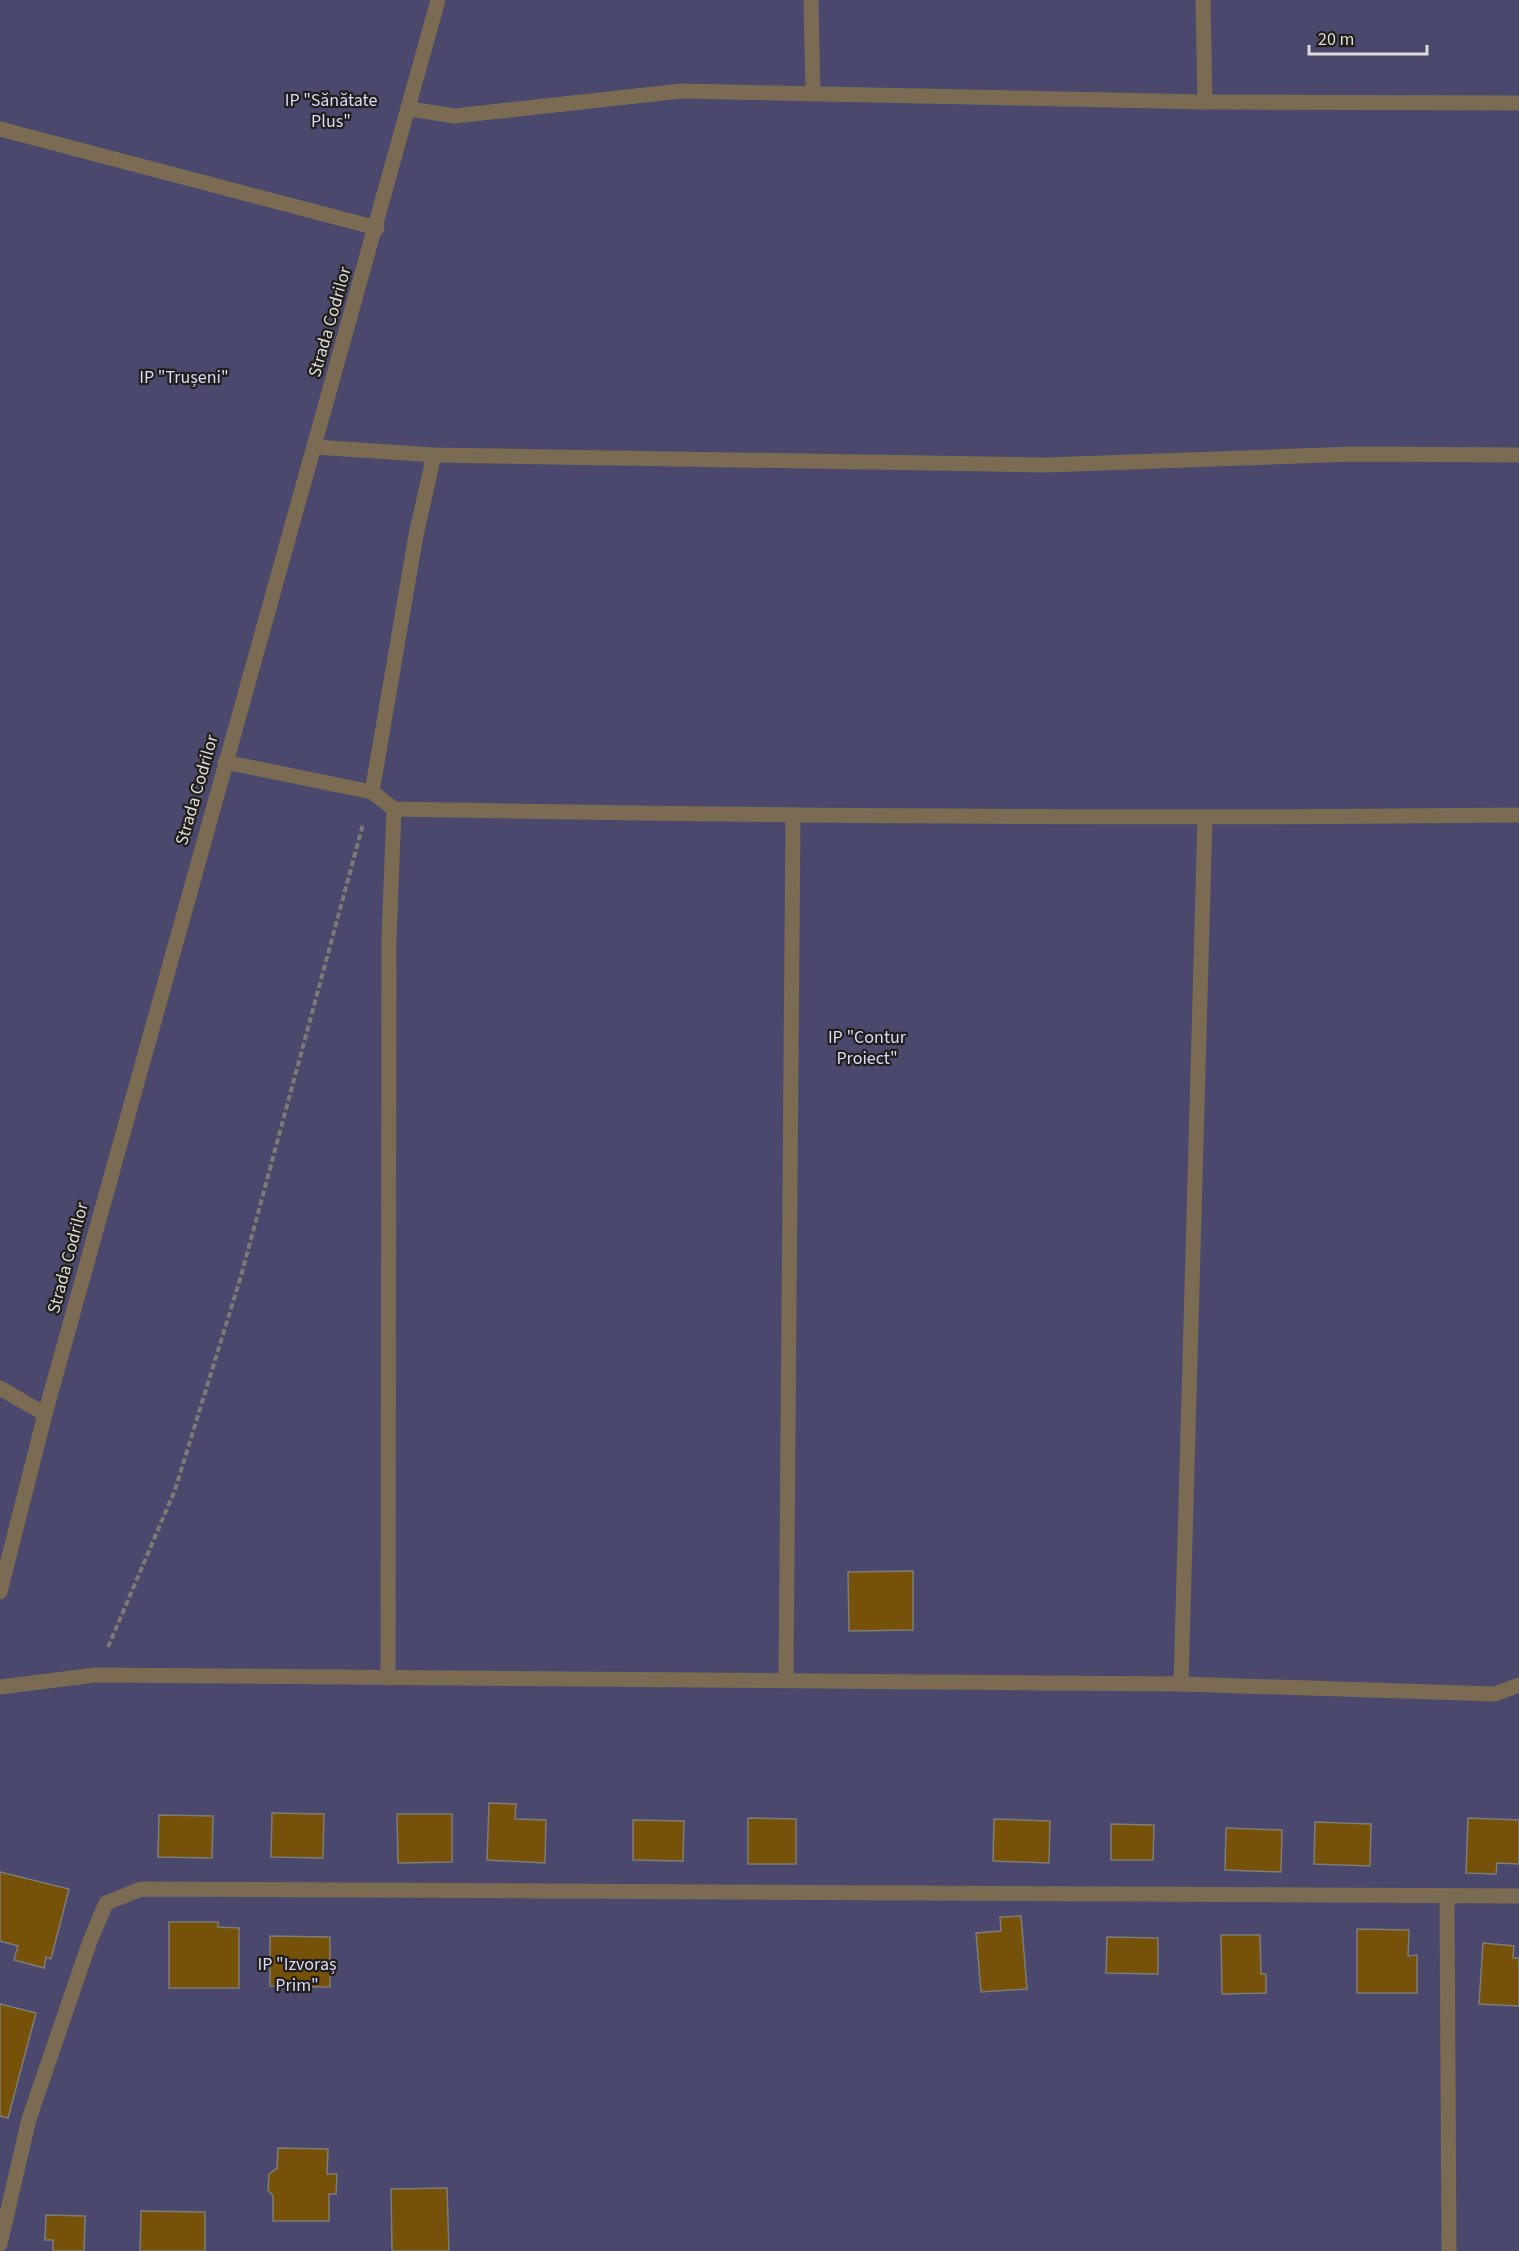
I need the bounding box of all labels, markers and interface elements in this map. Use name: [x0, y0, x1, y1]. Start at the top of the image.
scale bar: [1309, 18, 1428, 56]
text: 20 m: [1318, 27, 1354, 52]
park label: IP "Sănătate Plus": [285, 88, 377, 134]
street label: Strada Codrilor: [302, 263, 358, 380]
park label: IP "Trușeni": [139, 365, 229, 390]
street label: Strada Codrilor: [169, 731, 225, 848]
park label: IP "Contur Proiect": [828, 1025, 907, 1071]
street label: Strada Codrilor: [41, 1199, 95, 1316]
park label: IP "Izvoraș Prim": [257, 1952, 337, 1998]

